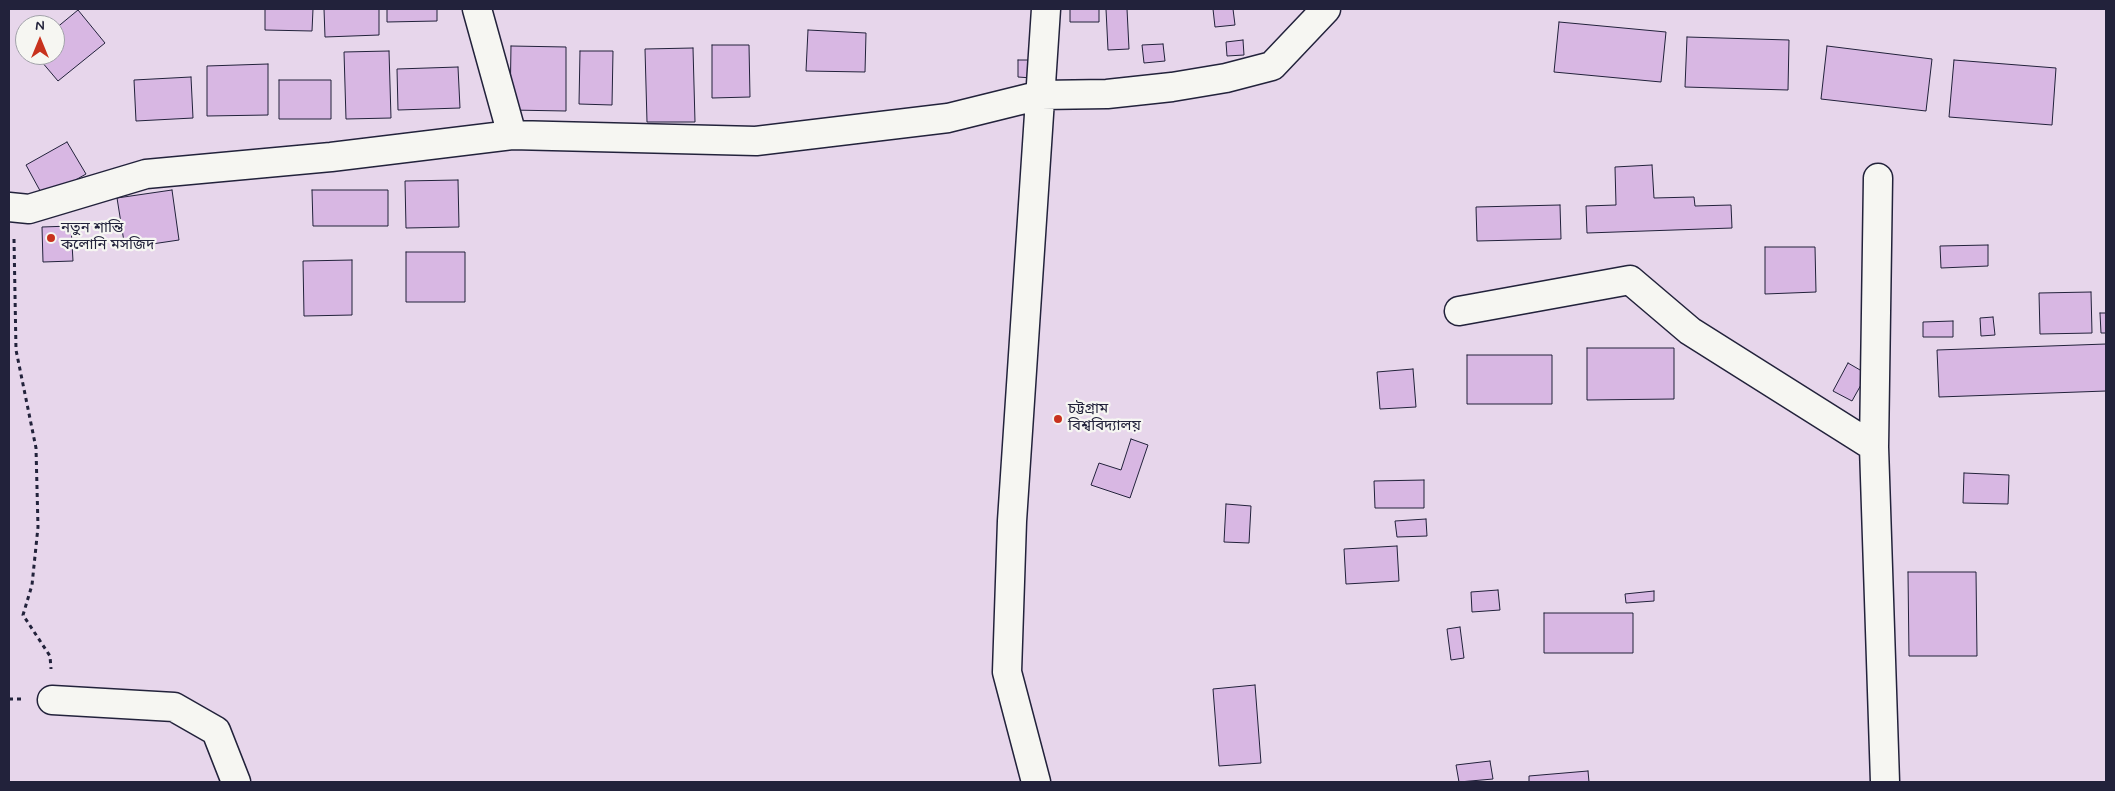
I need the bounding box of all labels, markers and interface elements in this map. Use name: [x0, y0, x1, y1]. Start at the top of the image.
north arrow: [15, 15, 65, 65]
text: N: [35, 17, 45, 35]
place label: নতুন শান্তি কলোনি মসজিদ: [61, 220, 154, 255]
marker: নতুন শান্তি কলোনি মসজিদ: [45, 232, 57, 244]
place label: চট্টগ্রাম বিশ্ববিদ্যালয়: [1068, 401, 1141, 436]
marker: চট্টগ্রাম বিশ্ববিদ্যালয়: [1052, 413, 1064, 425]

